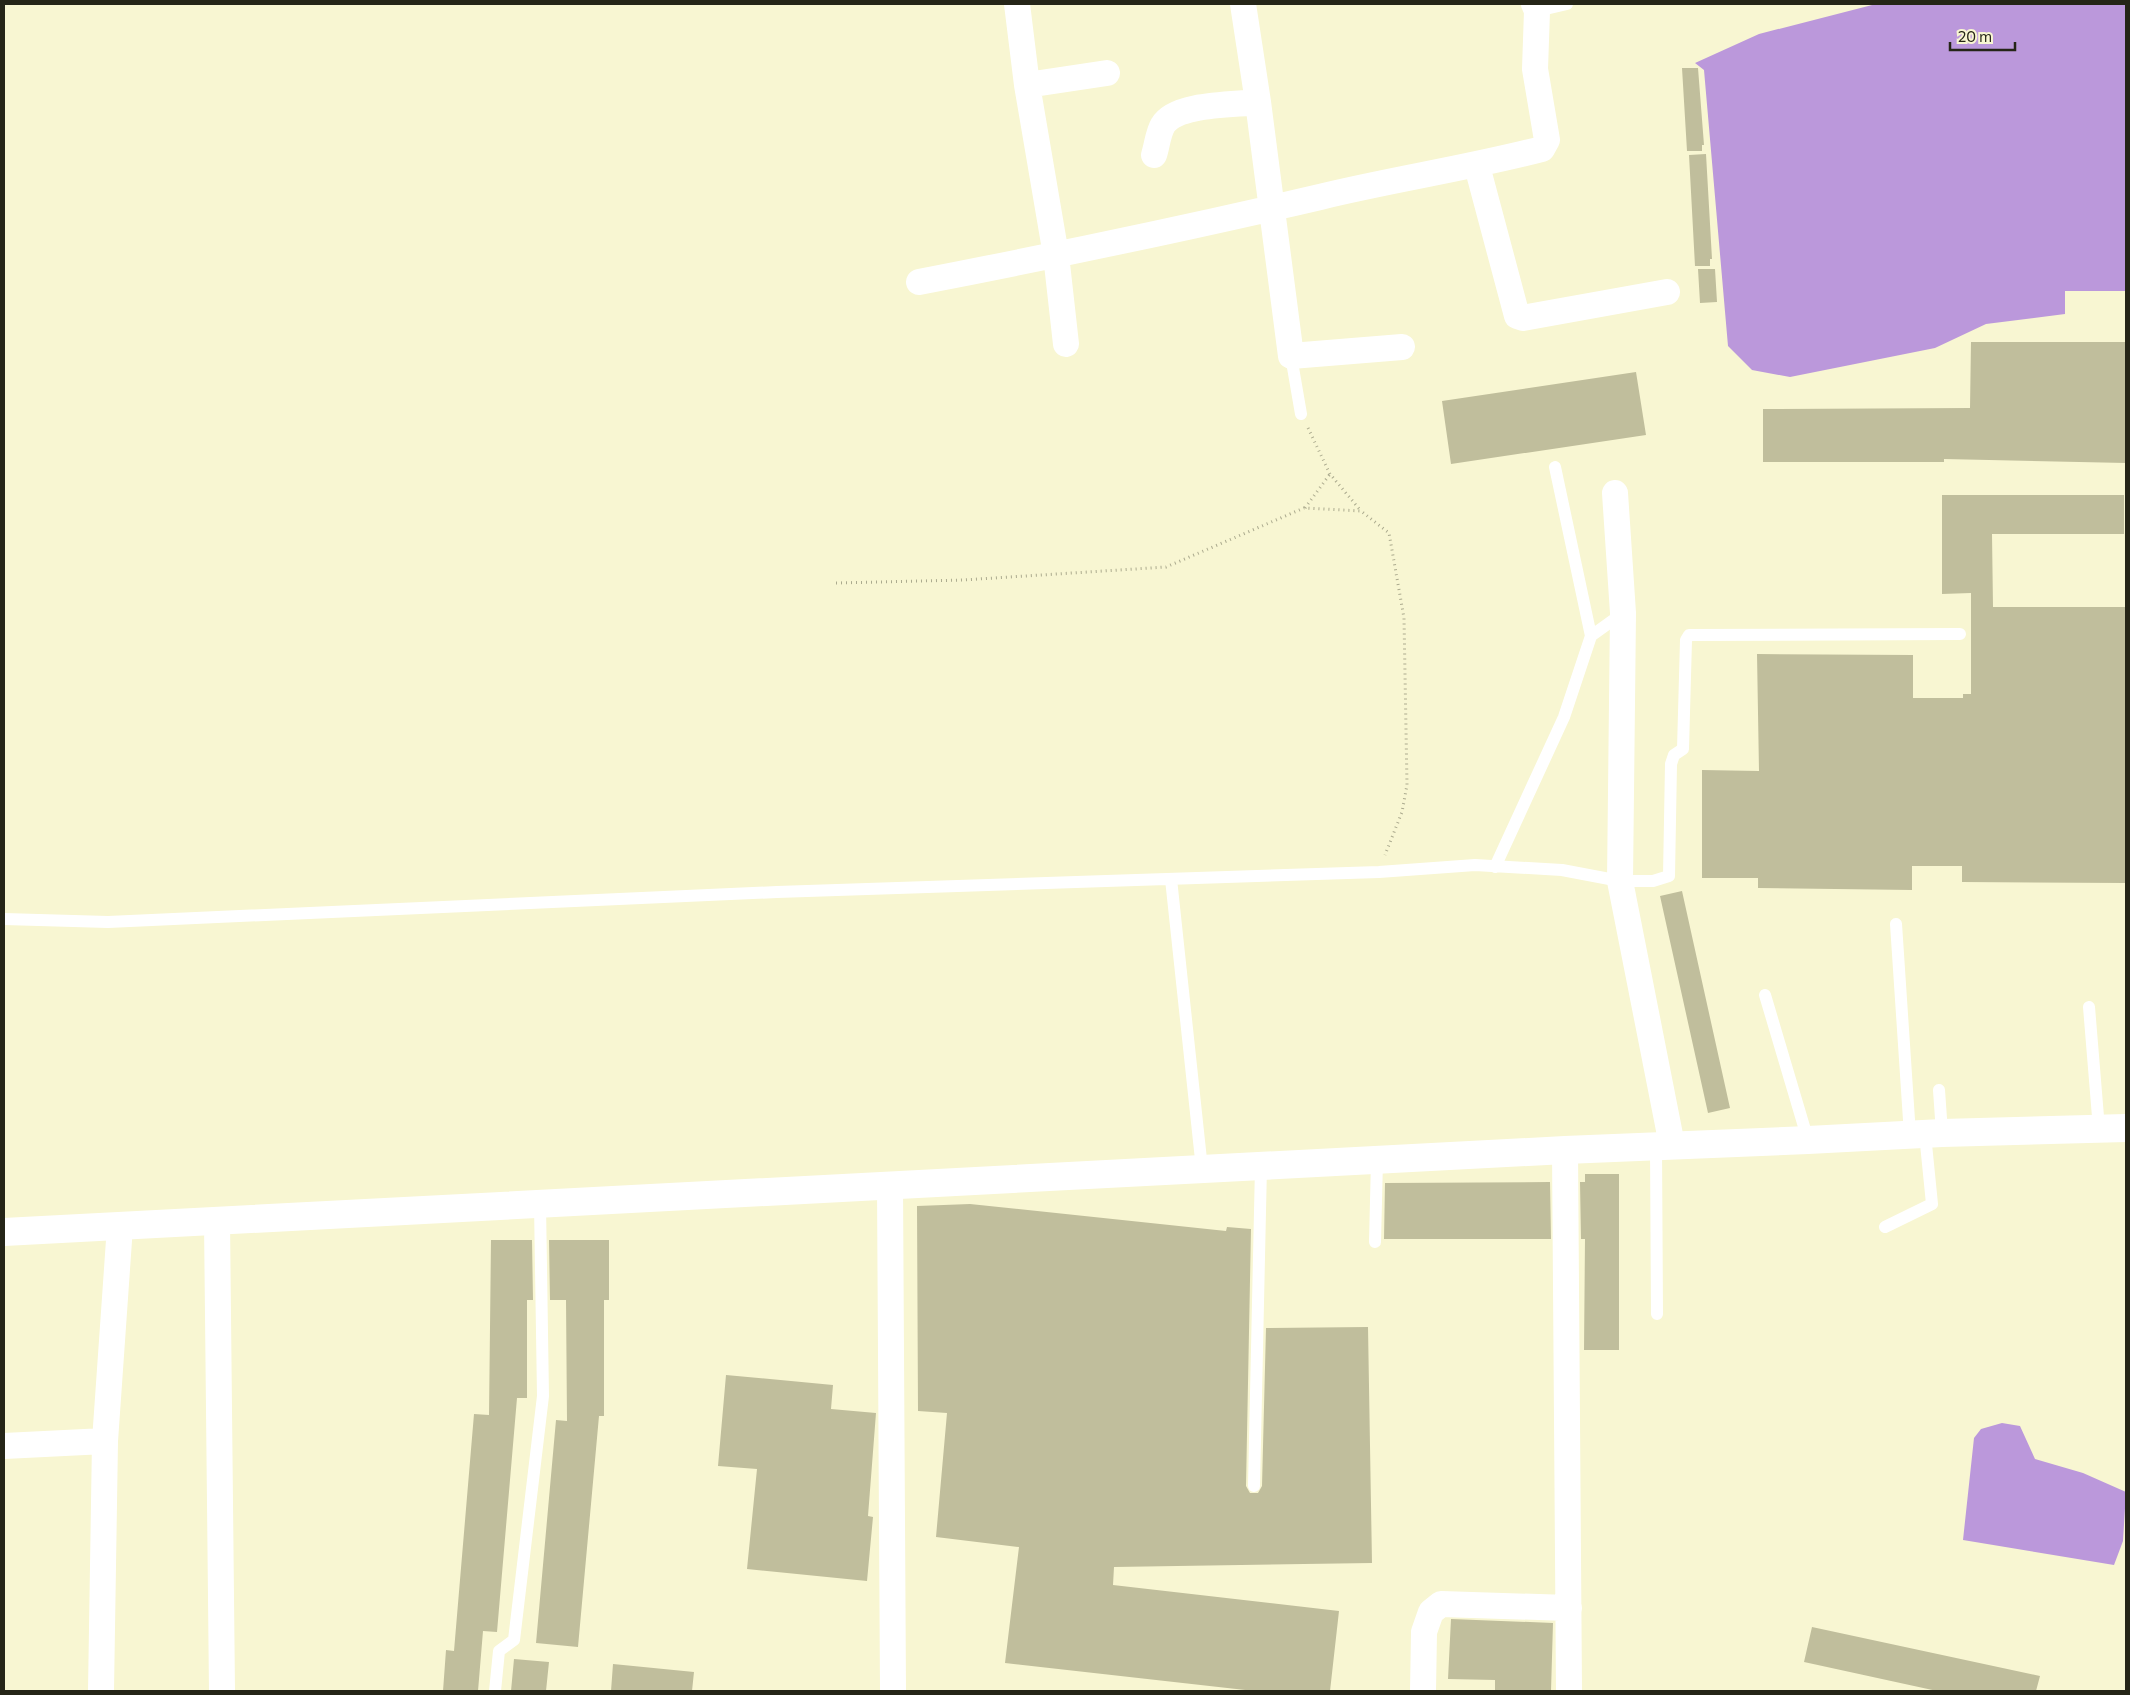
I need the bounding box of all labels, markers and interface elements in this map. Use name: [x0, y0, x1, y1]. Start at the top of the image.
scale bar: [1950, 20, 2015, 52]
text: 20 m: [1958, 27, 1992, 45]

